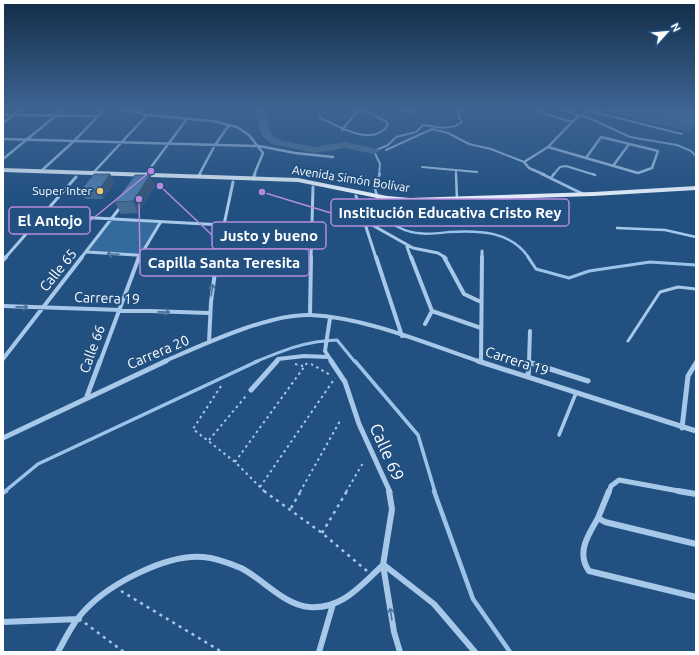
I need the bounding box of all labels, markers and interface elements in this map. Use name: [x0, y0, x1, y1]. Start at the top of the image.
north arrow: [647, 12, 687, 52]
text: N: [669, 21, 683, 34]
street label: Avenida Simón Bolívar: [291, 163, 411, 194]
place label: Super Inter: [32, 184, 92, 197]
marker: Super Inter: [95, 186, 105, 196]
callout: Institución Educativa Cristo Rey: [331, 199, 569, 226]
text: Institución Educativa Cristo Rey: [339, 204, 561, 221]
callout: El Antojo: [9, 207, 90, 234]
text: El Antojo: [18, 212, 82, 229]
callout: Justo y bueno: [212, 222, 326, 249]
text: Justo y bueno: [220, 227, 318, 244]
street label: Calle 65: [36, 246, 80, 294]
callout: Capilla Santa Teresita: [140, 249, 309, 276]
one-way arrow: [107, 250, 120, 257]
text: Capilla Santa Teresita: [148, 254, 300, 271]
one-way arrow: [208, 284, 216, 297]
street label: Carrera 19: [74, 289, 140, 307]
one-way arrow: [15, 303, 28, 311]
one-way arrow: [157, 308, 170, 316]
street label: Calle 66: [76, 323, 108, 375]
street label: Carrera 20: [125, 332, 191, 372]
street label: Carrera 19: [483, 343, 551, 379]
street label: Calle 69: [366, 420, 408, 483]
one-way arrow: [387, 608, 395, 621]

